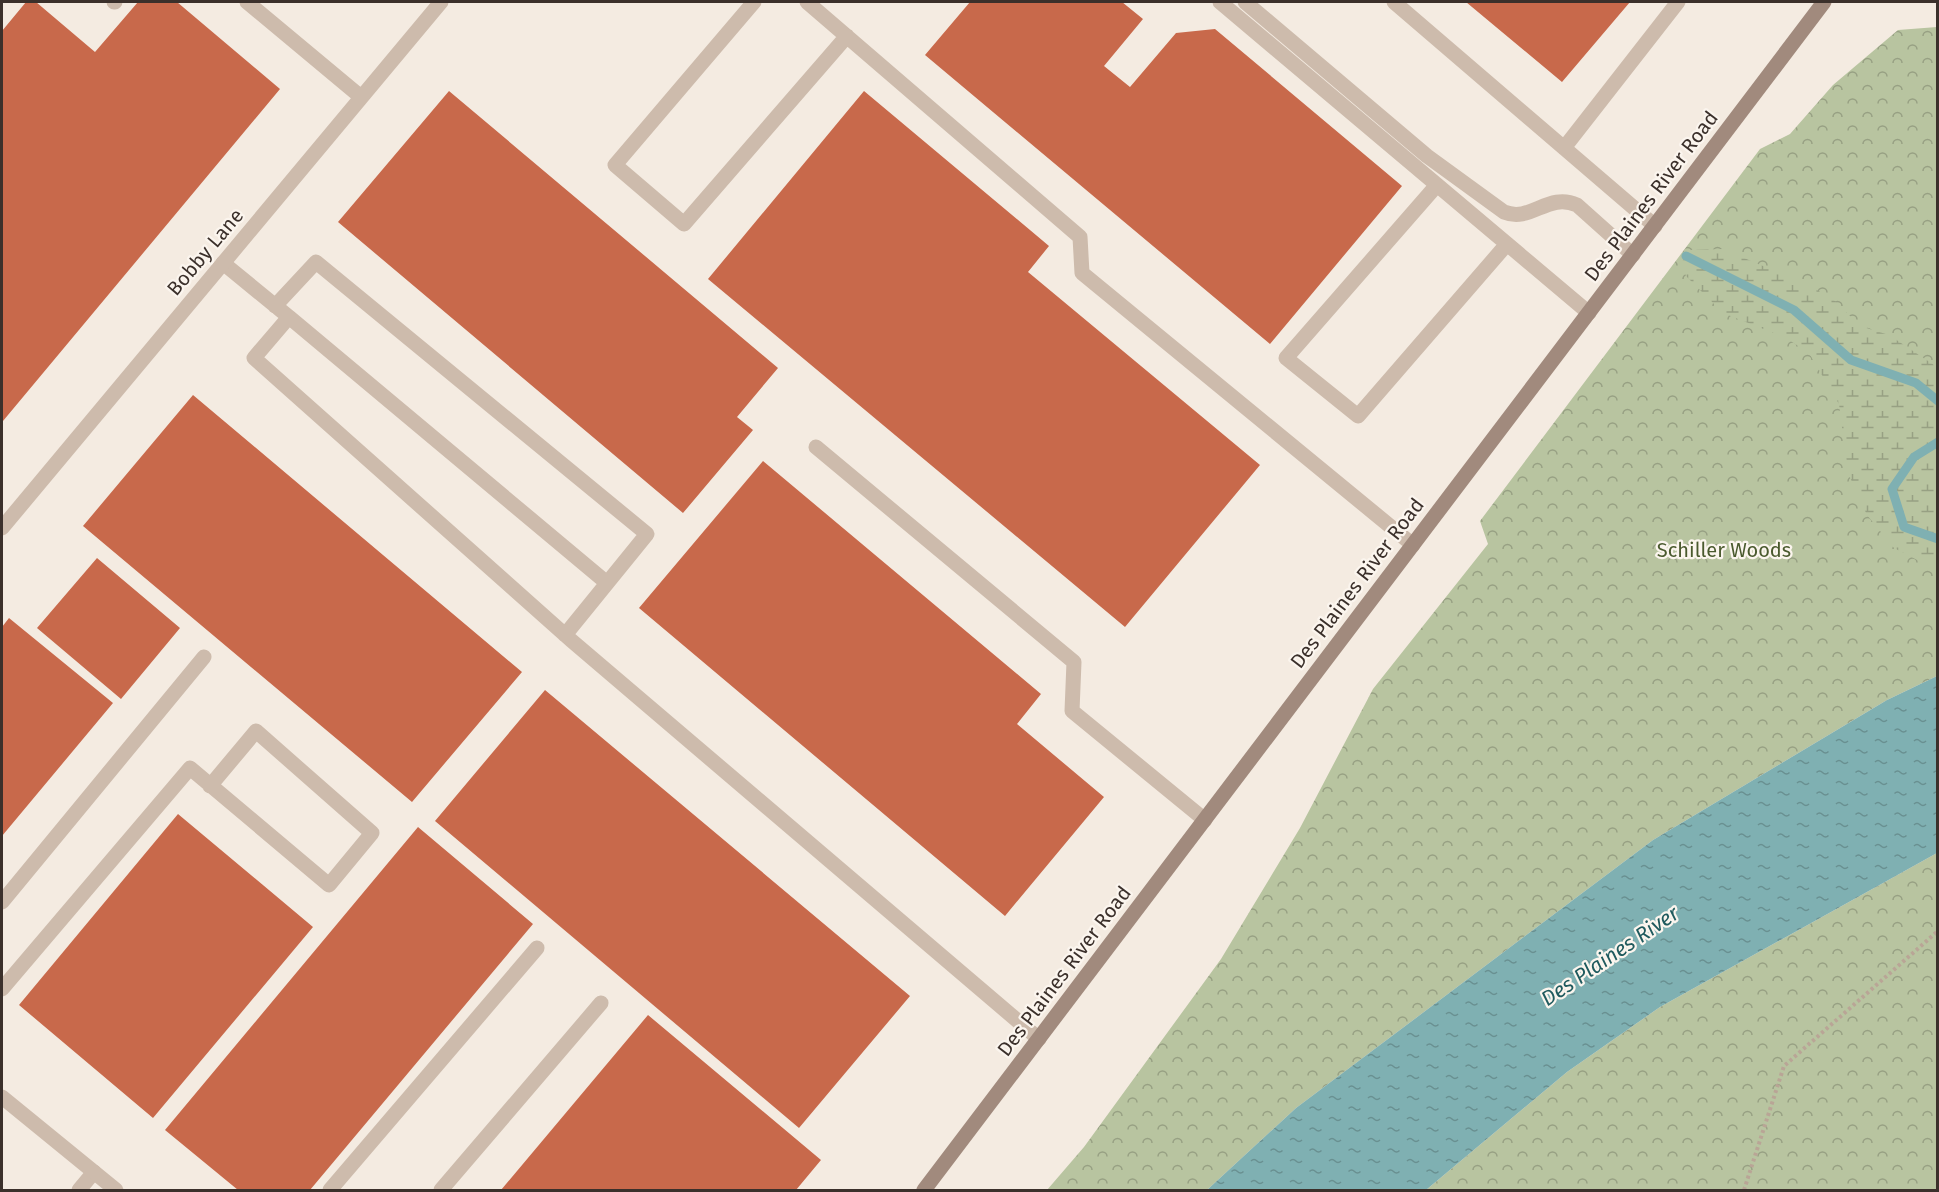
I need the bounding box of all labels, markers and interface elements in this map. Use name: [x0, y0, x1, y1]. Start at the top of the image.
street label: Des Plaines River Road: [1579, 106, 1723, 286]
street label: Bobby Lane: [162, 204, 248, 300]
street label: Des Plaines River Road: [1285, 493, 1429, 673]
park label: Schiller Woods: [1657, 538, 1791, 562]
street label: Des Plaines River Road: [992, 881, 1136, 1061]
water label: Des Plaines River: [1536, 900, 1685, 1012]

